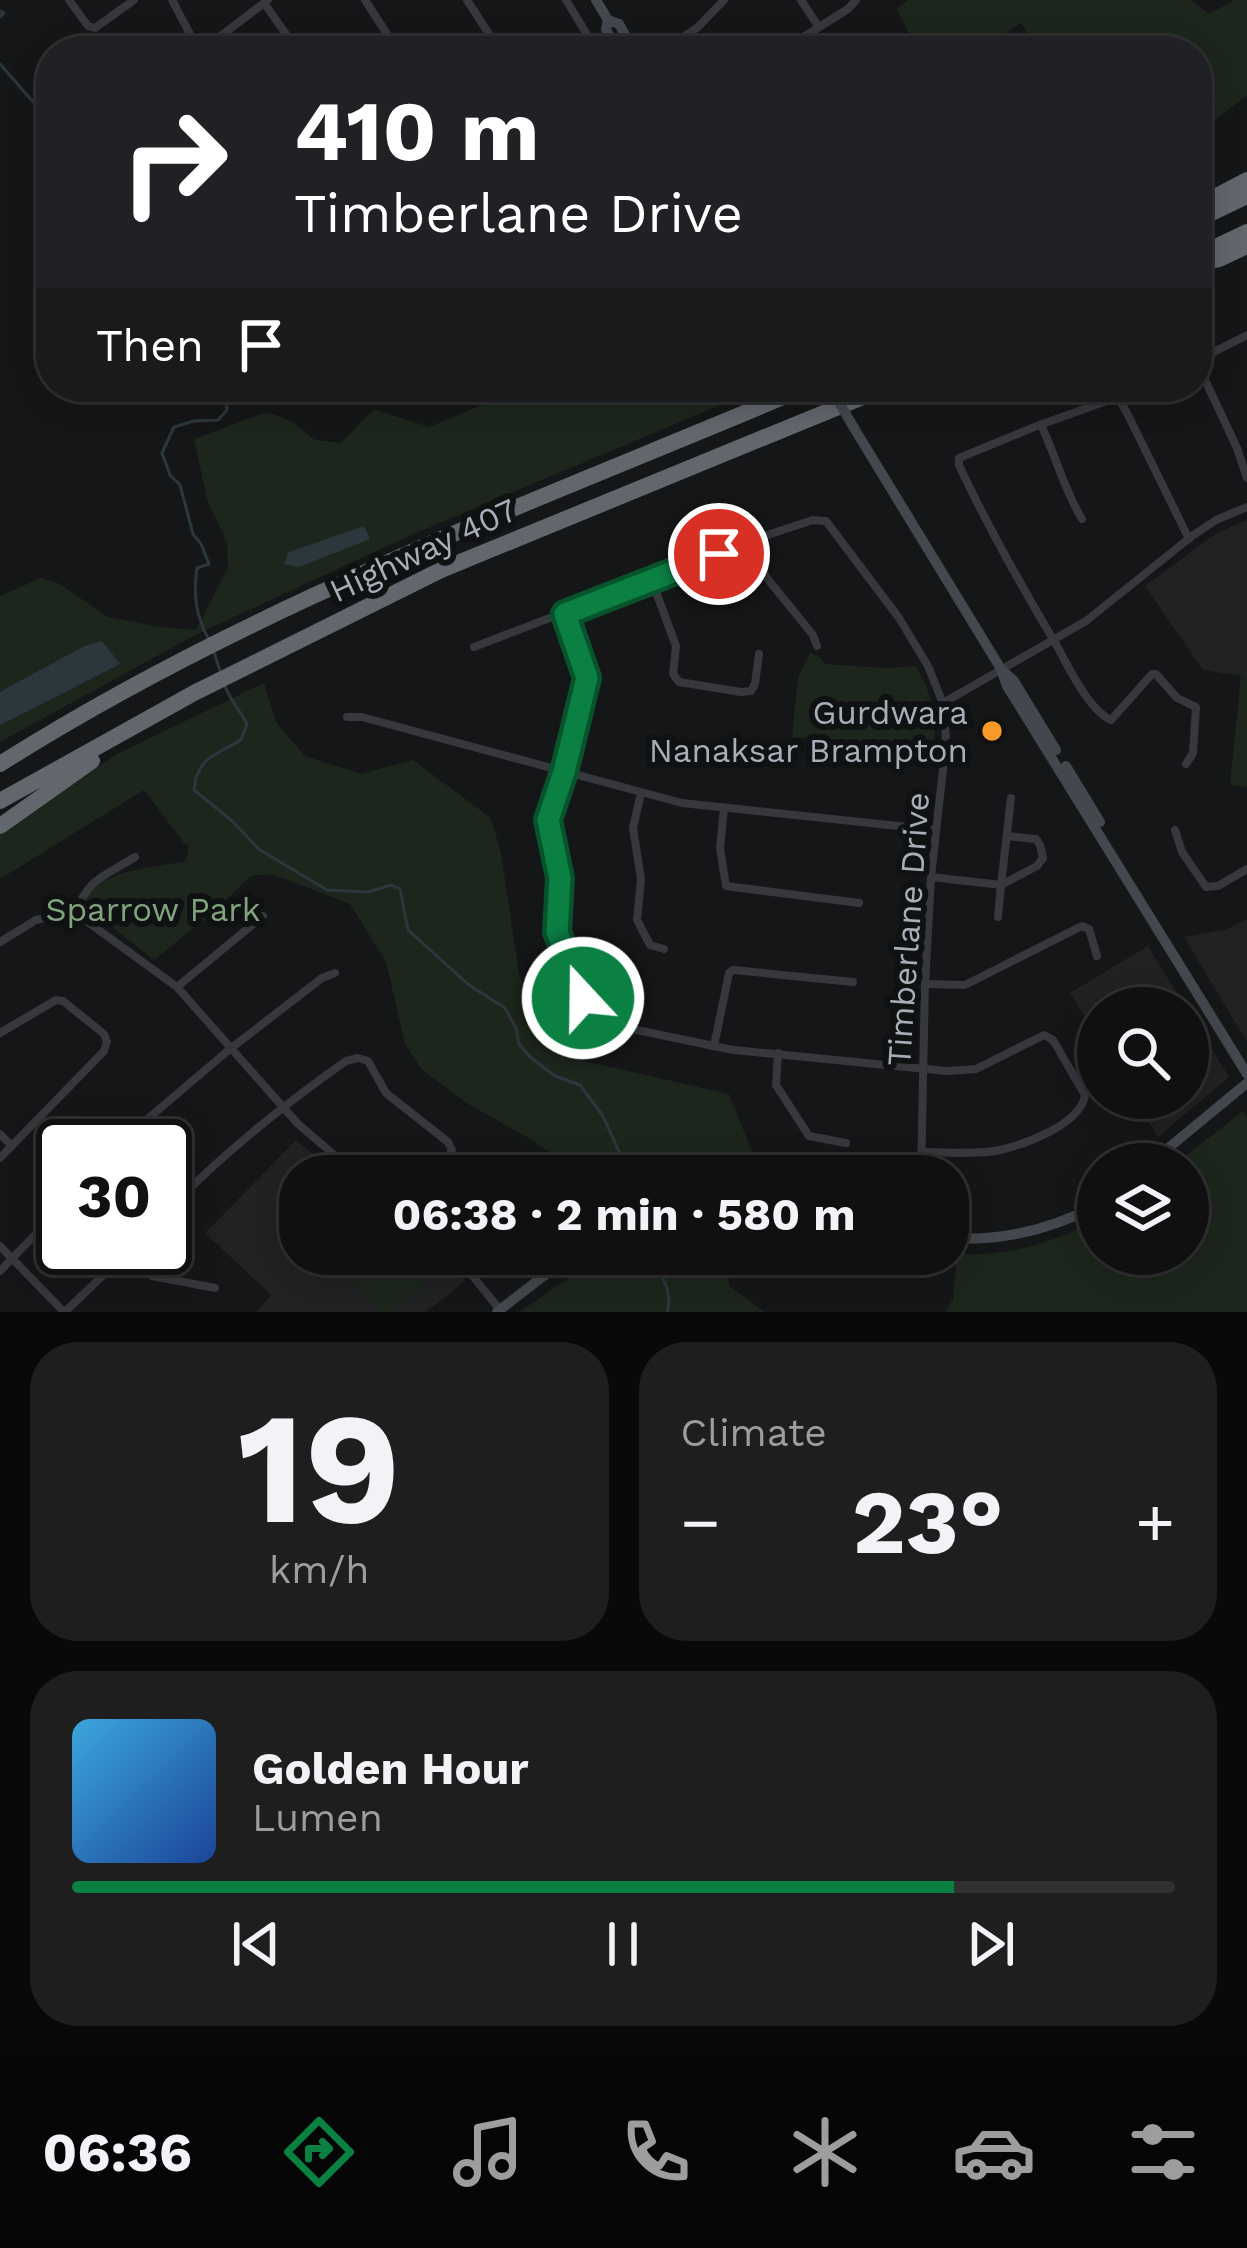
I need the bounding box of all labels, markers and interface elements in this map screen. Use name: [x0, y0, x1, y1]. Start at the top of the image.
text: 410 m: [294, 82, 540, 180]
icon: right: [96, 84, 252, 240]
text: Timberlane Drive: [294, 182, 743, 245]
icon: arrive: [228, 312, 294, 378]
text: Then: [96, 319, 204, 372]
street label: Highway 407: [323, 490, 523, 610]
pin: [668, 503, 770, 605]
icon: arrive: [686, 521, 752, 587]
place label: Gurdwara Nanaksar Brampton: [649, 693, 968, 770]
marker: Gurdwara Nanaksar Brampton: [979, 718, 1005, 744]
street label: Timberlane Drive: [879, 791, 937, 1067]
park label: Sparrow Park: [45, 890, 261, 929]
position arrow: [520, 935, 646, 1061]
map controls: [1077, 987, 1209, 1275]
button: search: [1077, 987, 1209, 1119]
speed limit sign: 30: [36, 1119, 192, 1275]
button: layers: [1077, 1143, 1209, 1275]
text: 06:38 · 2 min · 580 m: [392, 1188, 856, 1241]
text: 19: [238, 1377, 401, 1560]
text: Climate: [681, 1410, 827, 1455]
text: 23°: [852, 1469, 1004, 1575]
text: −: [681, 1484, 720, 1561]
text: +: [1135, 1484, 1175, 1561]
text: km/h: [269, 1547, 369, 1592]
text: Golden Hour: [252, 1742, 529, 1795]
text: Lumen: [252, 1795, 383, 1840]
icon: previous: [223, 1911, 289, 1977]
icon: pause: [590, 1911, 656, 1977]
icon: next: [958, 1911, 1024, 1977]
icon: directions: [277, 2110, 361, 2194]
icon: music: [446, 2110, 530, 2194]
icon: phone: [614, 2110, 698, 2194]
icon: climate: [783, 2110, 867, 2194]
icon: car: [952, 2110, 1036, 2194]
icon: filters: [1121, 2110, 1205, 2194]
text: 06:36: [42, 2121, 192, 2184]

